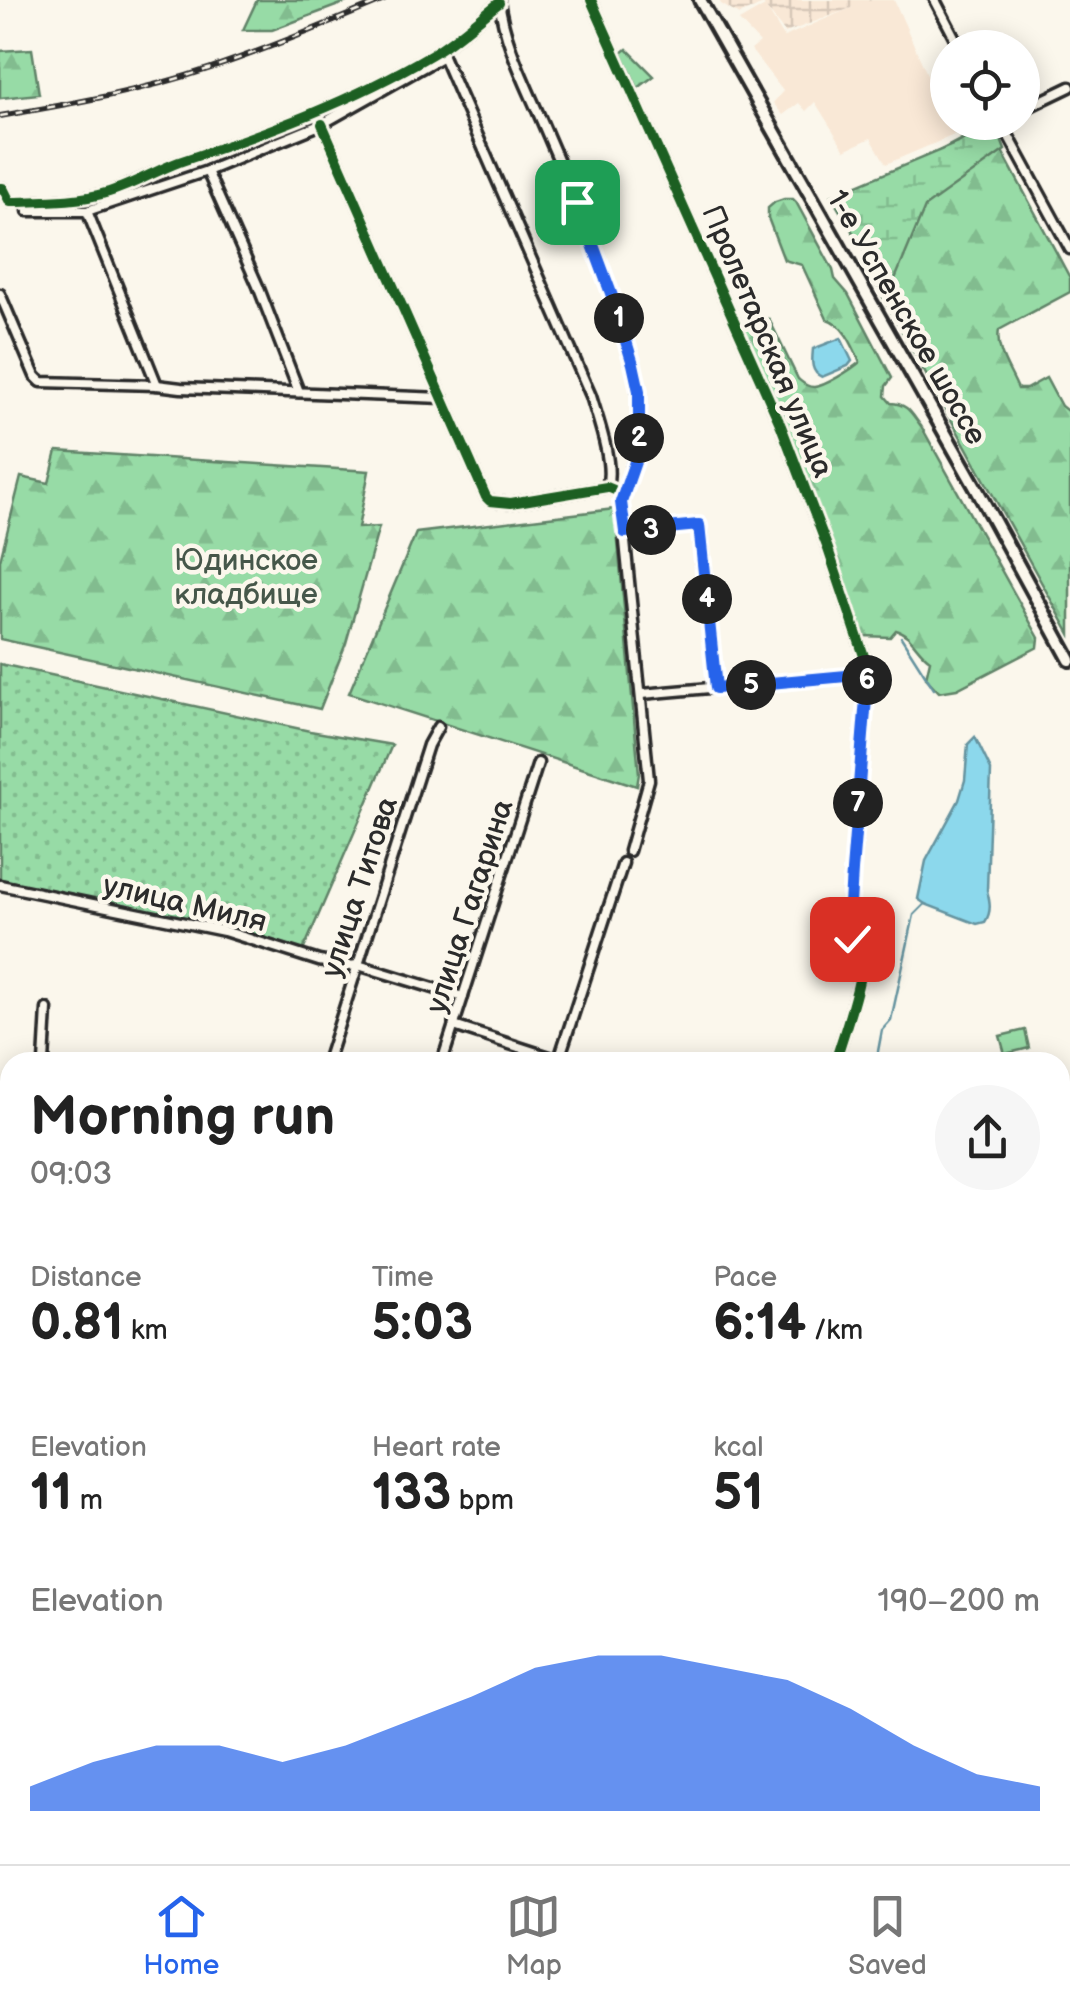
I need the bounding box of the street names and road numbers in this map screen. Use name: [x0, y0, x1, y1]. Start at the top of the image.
street label: 1-е Успенское шоссе: [818, 184, 994, 451]
street label: Пролетарская улица: [693, 200, 841, 483]
street label: улица Титова: [314, 792, 406, 982]
street label: улица Гагарина: [418, 795, 522, 1018]
street label: улица Миля: [100, 868, 270, 940]

